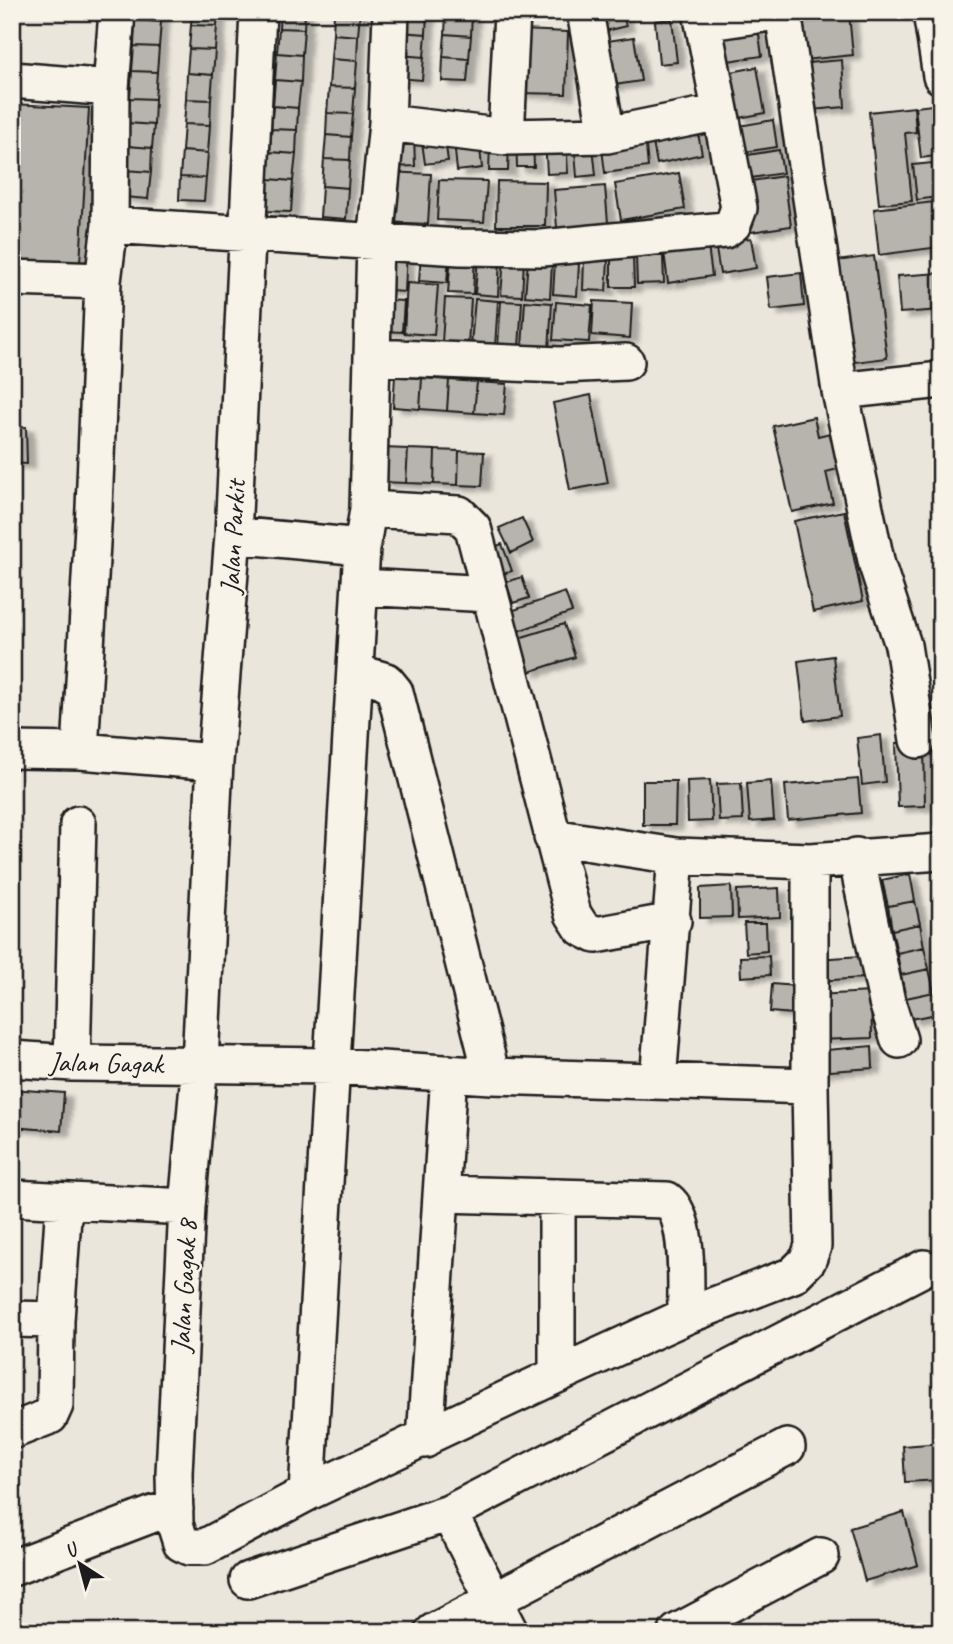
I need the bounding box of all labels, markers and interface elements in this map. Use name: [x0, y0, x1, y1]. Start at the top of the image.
street label: Jalan Parkit: [212, 476, 253, 597]
street label: Jalan Gagak: [47, 1044, 166, 1081]
street label: Jalan Gagak 8: [162, 1216, 205, 1355]
north arrow: [46, 1528, 116, 1598]
text: U: [60, 1536, 84, 1563]

